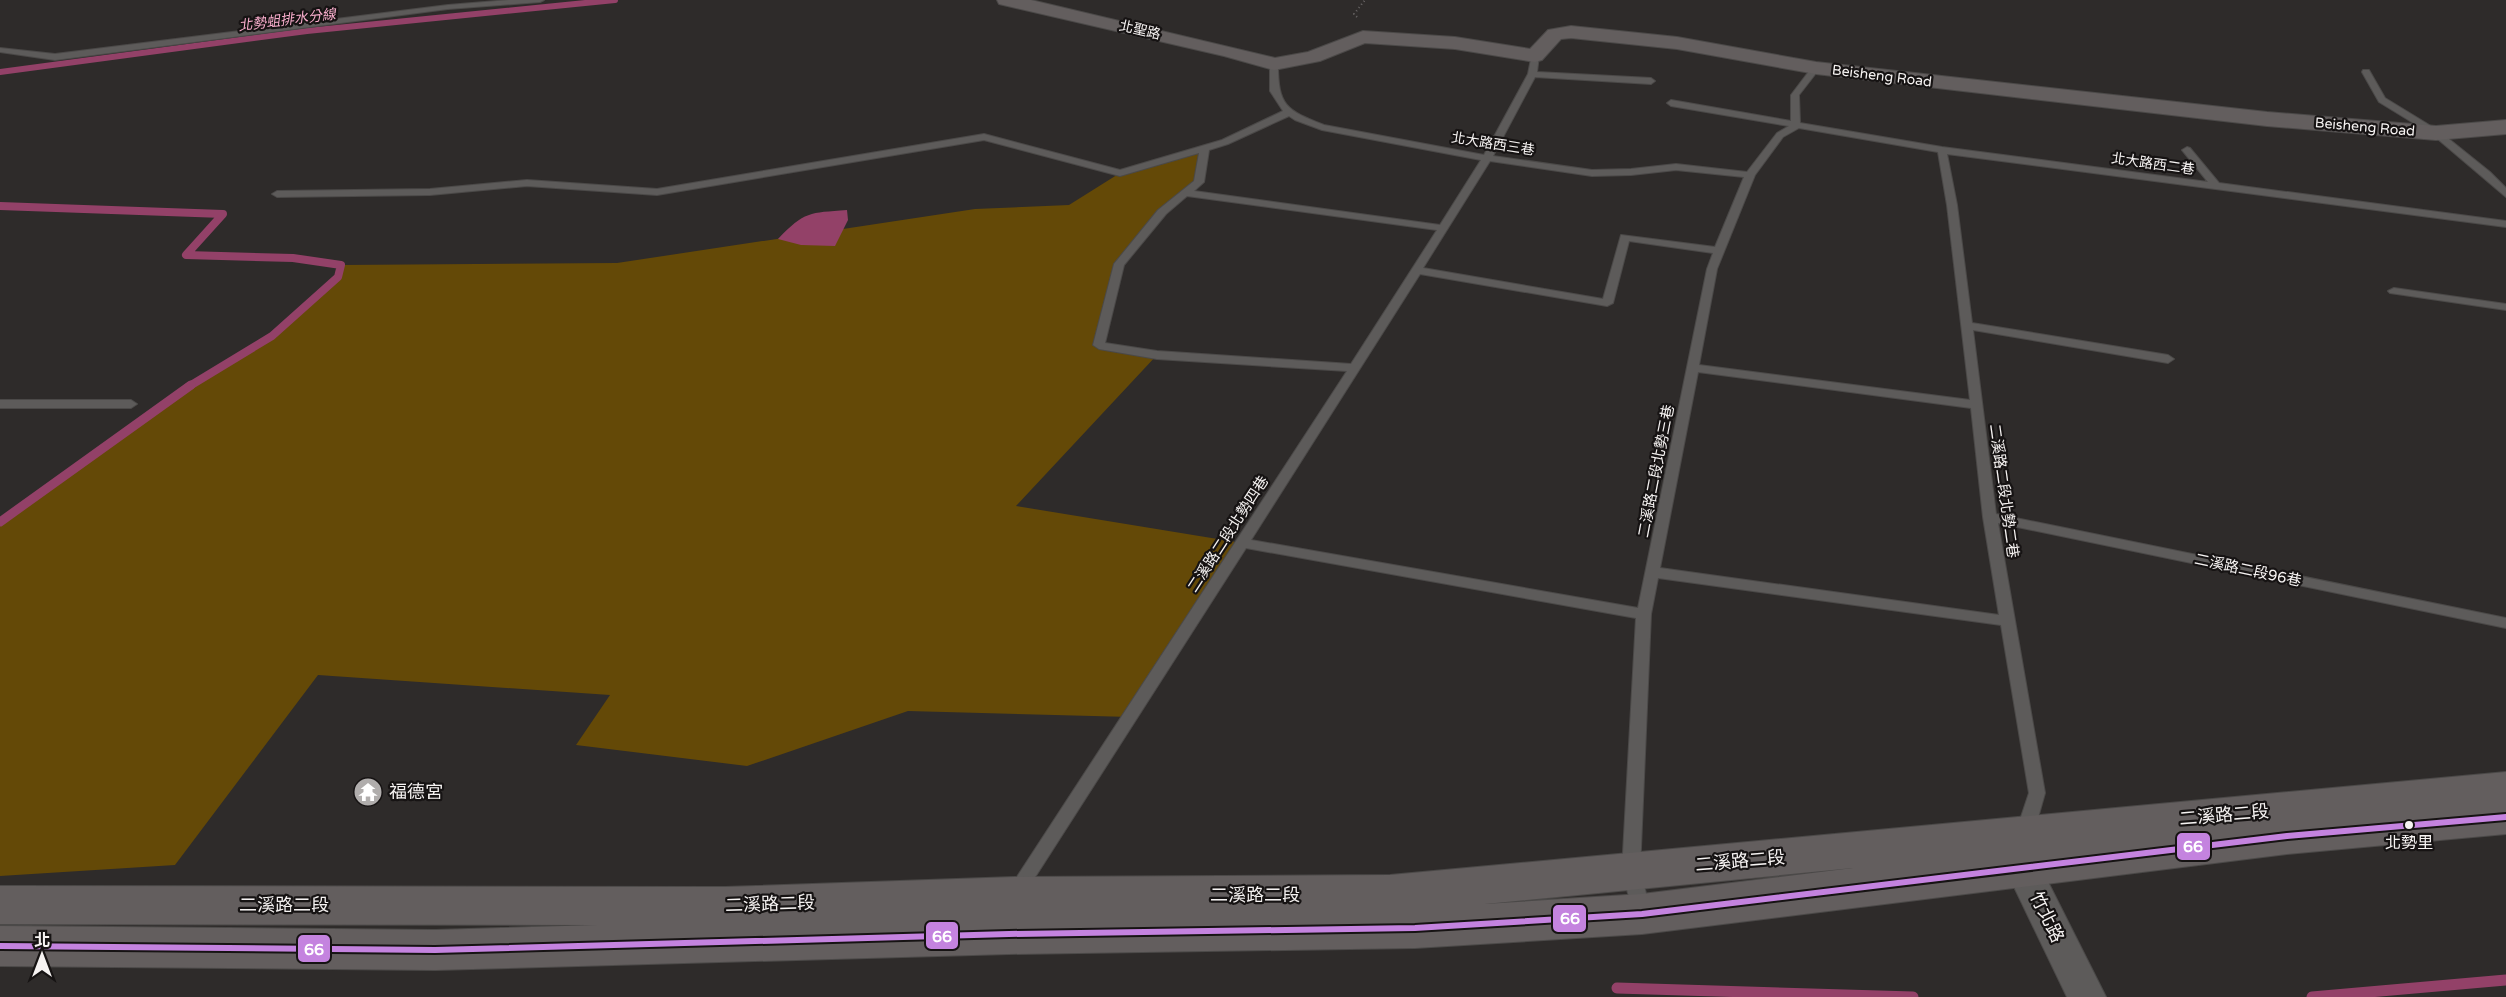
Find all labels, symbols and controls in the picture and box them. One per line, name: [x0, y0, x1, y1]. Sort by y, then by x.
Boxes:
water label: 北勢蛆排水分線: [237, 5, 339, 34]
street label: 北聖路: [1118, 17, 1162, 43]
street label: Beisheng Road: [1831, 61, 1933, 91]
street label: Beisheng Road: [2314, 114, 2416, 140]
street label: 北大路西三巷: [1450, 129, 1536, 159]
street label: 北大路西二巷: [2110, 150, 2196, 178]
street label: 二溪路二段北勢三巷: [1634, 403, 1678, 539]
street label: 二溪路二段北勢二巷: [1986, 423, 2022, 559]
street label: 二溪路二段北勢四巷: [1184, 472, 1272, 596]
street label: 二溪路二段96巷: [2193, 550, 2303, 590]
temple icon: 福德宮: [352, 776, 384, 808]
place label: 福德宮: [389, 781, 443, 803]
street label: 二溪路二段: [2178, 800, 2270, 830]
marker: 北勢里: [2403, 819, 2415, 831]
line badge: 66: [2176, 832, 2211, 861]
place label: 北勢里: [2385, 833, 2433, 853]
text: 66: [2183, 837, 2203, 857]
street label: 二溪路二段: [1694, 846, 1786, 876]
street label: 二溪路二段: [1210, 884, 1300, 906]
street label: 竹北路: [2025, 888, 2069, 946]
street label: 二溪路二段: [725, 891, 815, 917]
street label: 二溪路二段: [239, 894, 329, 916]
line badge: 66: [1552, 904, 1587, 933]
text: 66: [1560, 909, 1580, 929]
line badge: 66: [925, 921, 959, 950]
north arrow: [12, 925, 72, 985]
text: 66: [932, 927, 952, 947]
text: 北: [34, 931, 50, 951]
line badge: 66: [297, 934, 331, 963]
text: 66: [304, 940, 324, 960]

